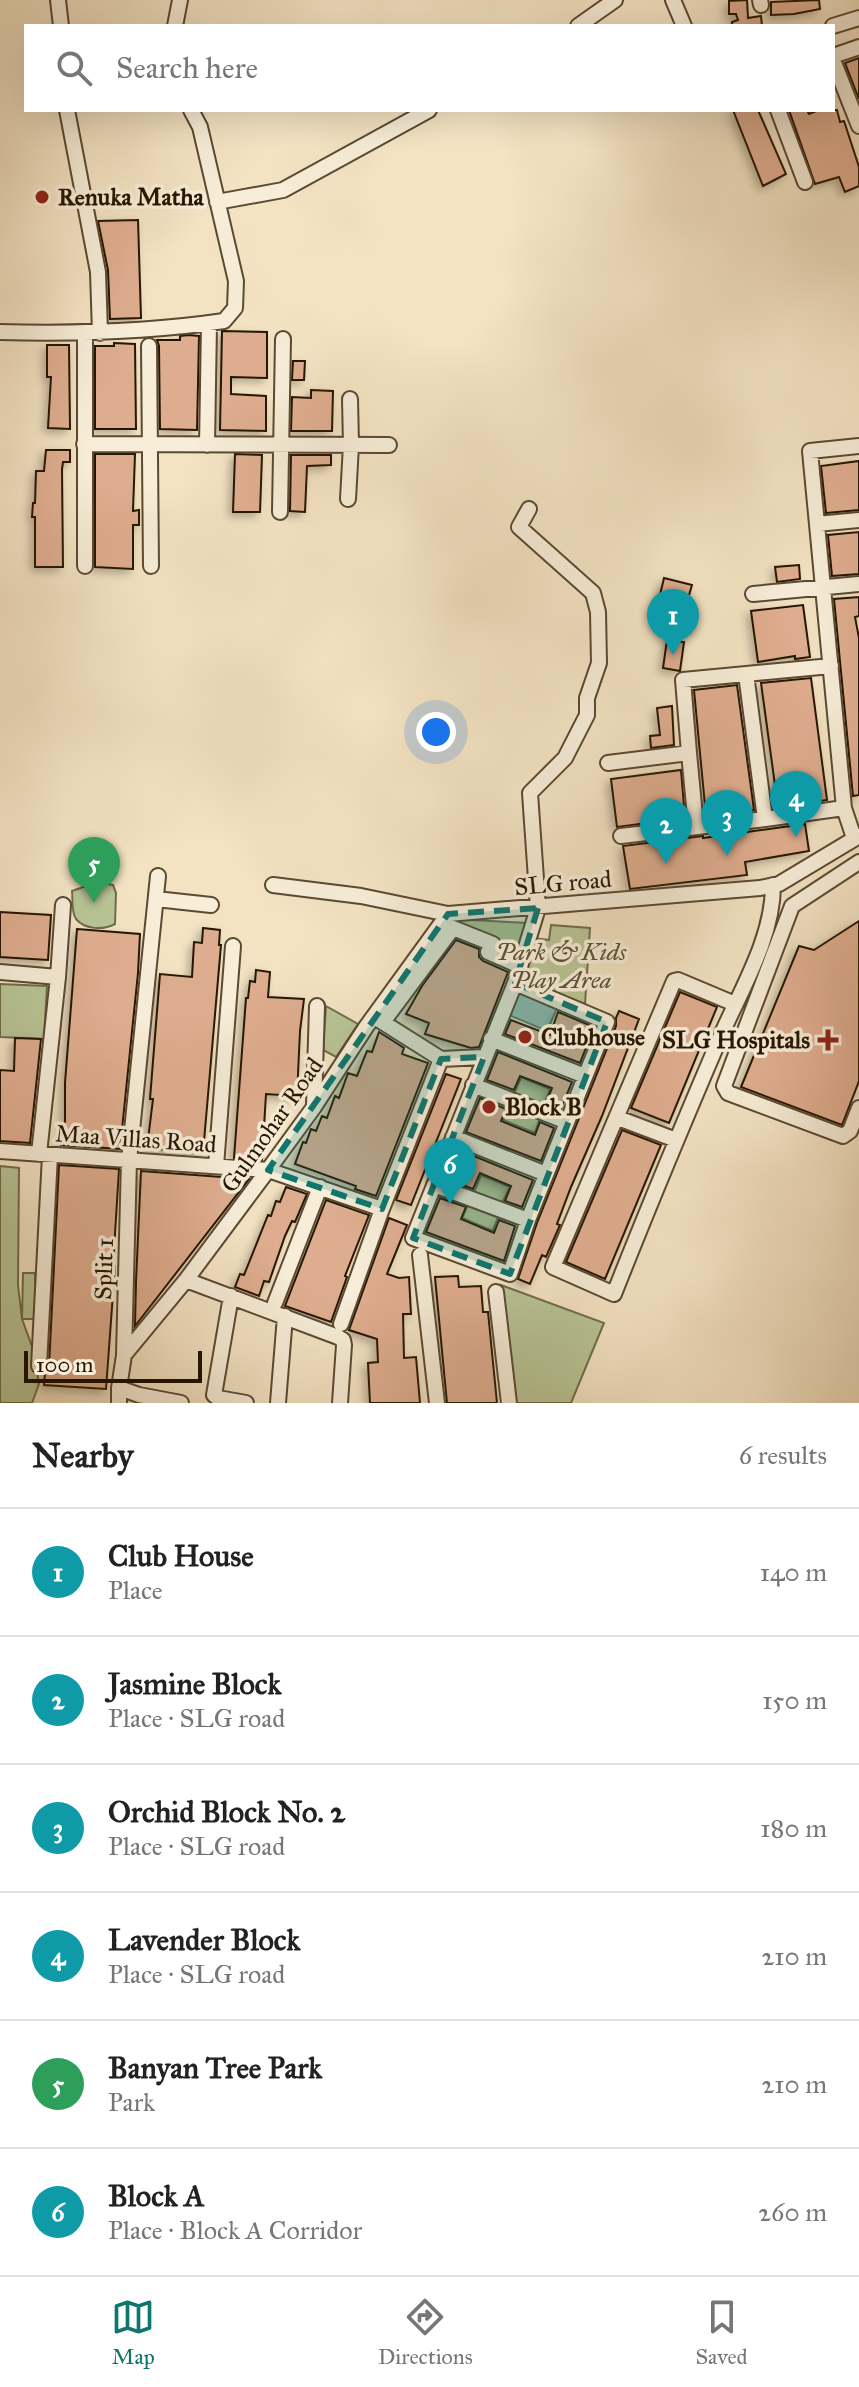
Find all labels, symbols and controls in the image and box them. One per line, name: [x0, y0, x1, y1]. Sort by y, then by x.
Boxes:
search box: [24, 24, 835, 112]
icon: search: [52, 46, 96, 90]
text: Search here: [116, 50, 258, 86]
place label: Renuka Matha: [58, 182, 205, 212]
marker: Renuka Matha: [33, 188, 51, 206]
pin: 1: [647, 589, 699, 655]
your location: [416, 712, 456, 752]
pin: 4: [770, 771, 822, 837]
pin: 3: [701, 790, 753, 856]
pin: 2: [640, 798, 692, 864]
pin: 5: [68, 837, 120, 903]
street label: SLG road: [513, 864, 613, 902]
park label: Park & Kids Play Area: [496, 937, 627, 995]
place label: Clubhouse: [541, 1022, 645, 1052]
place label: SLG Hospitals: [662, 1025, 810, 1055]
marker: Clubhouse: [516, 1028, 534, 1046]
marker: SLG Hospitals: [817, 1029, 839, 1051]
street label: Gulmohar Road: [214, 1052, 330, 1198]
place label: Block B: [505, 1092, 582, 1122]
marker: Block B: [480, 1098, 498, 1116]
street label: Maa Villas Road: [54, 1118, 218, 1160]
pin: 6: [424, 1138, 476, 1204]
street label: Split 1: [88, 1238, 120, 1300]
scale bar: [24, 1347, 202, 1383]
text: 100 m: [36, 1351, 93, 1378]
text: Nearby: [32, 1435, 134, 1476]
text: 6 results: [739, 1439, 827, 1471]
text: Club House: [108, 1538, 254, 1574]
text: 1: [53, 1556, 63, 1588]
text: 140 m: [760, 1556, 827, 1588]
text: Place: [108, 1574, 163, 1606]
text: Jasmine Block: [108, 1666, 281, 1702]
text: 2: [52, 1684, 64, 1716]
text: 150 m: [762, 1684, 827, 1716]
text: Place · SLG road: [108, 1702, 285, 1734]
text: Orchid Block No. 2: [108, 1794, 345, 1830]
text: 3: [53, 1812, 63, 1844]
text: 180 m: [760, 1812, 827, 1844]
text: Place · SLG road: [108, 1830, 285, 1862]
text: Lavender Block: [108, 1922, 300, 1958]
text: 4: [51, 1940, 65, 1972]
text: 210 m: [761, 1940, 827, 1972]
text: Place · SLG road: [108, 1958, 285, 1990]
text: Banyan Tree Park: [108, 2050, 322, 2086]
text: 5: [52, 2068, 64, 2100]
text: 210 m: [761, 2068, 827, 2100]
text: Park: [108, 2086, 155, 2118]
text: Block A: [108, 2178, 204, 2214]
text: 6: [51, 2196, 65, 2228]
text: 260 m: [758, 2196, 827, 2228]
text: Place · Block A Corridor: [108, 2214, 362, 2246]
tab: Map: [111, 2295, 155, 2370]
tab: Directions: [378, 2295, 473, 2370]
tab: Saved: [695, 2295, 748, 2370]

